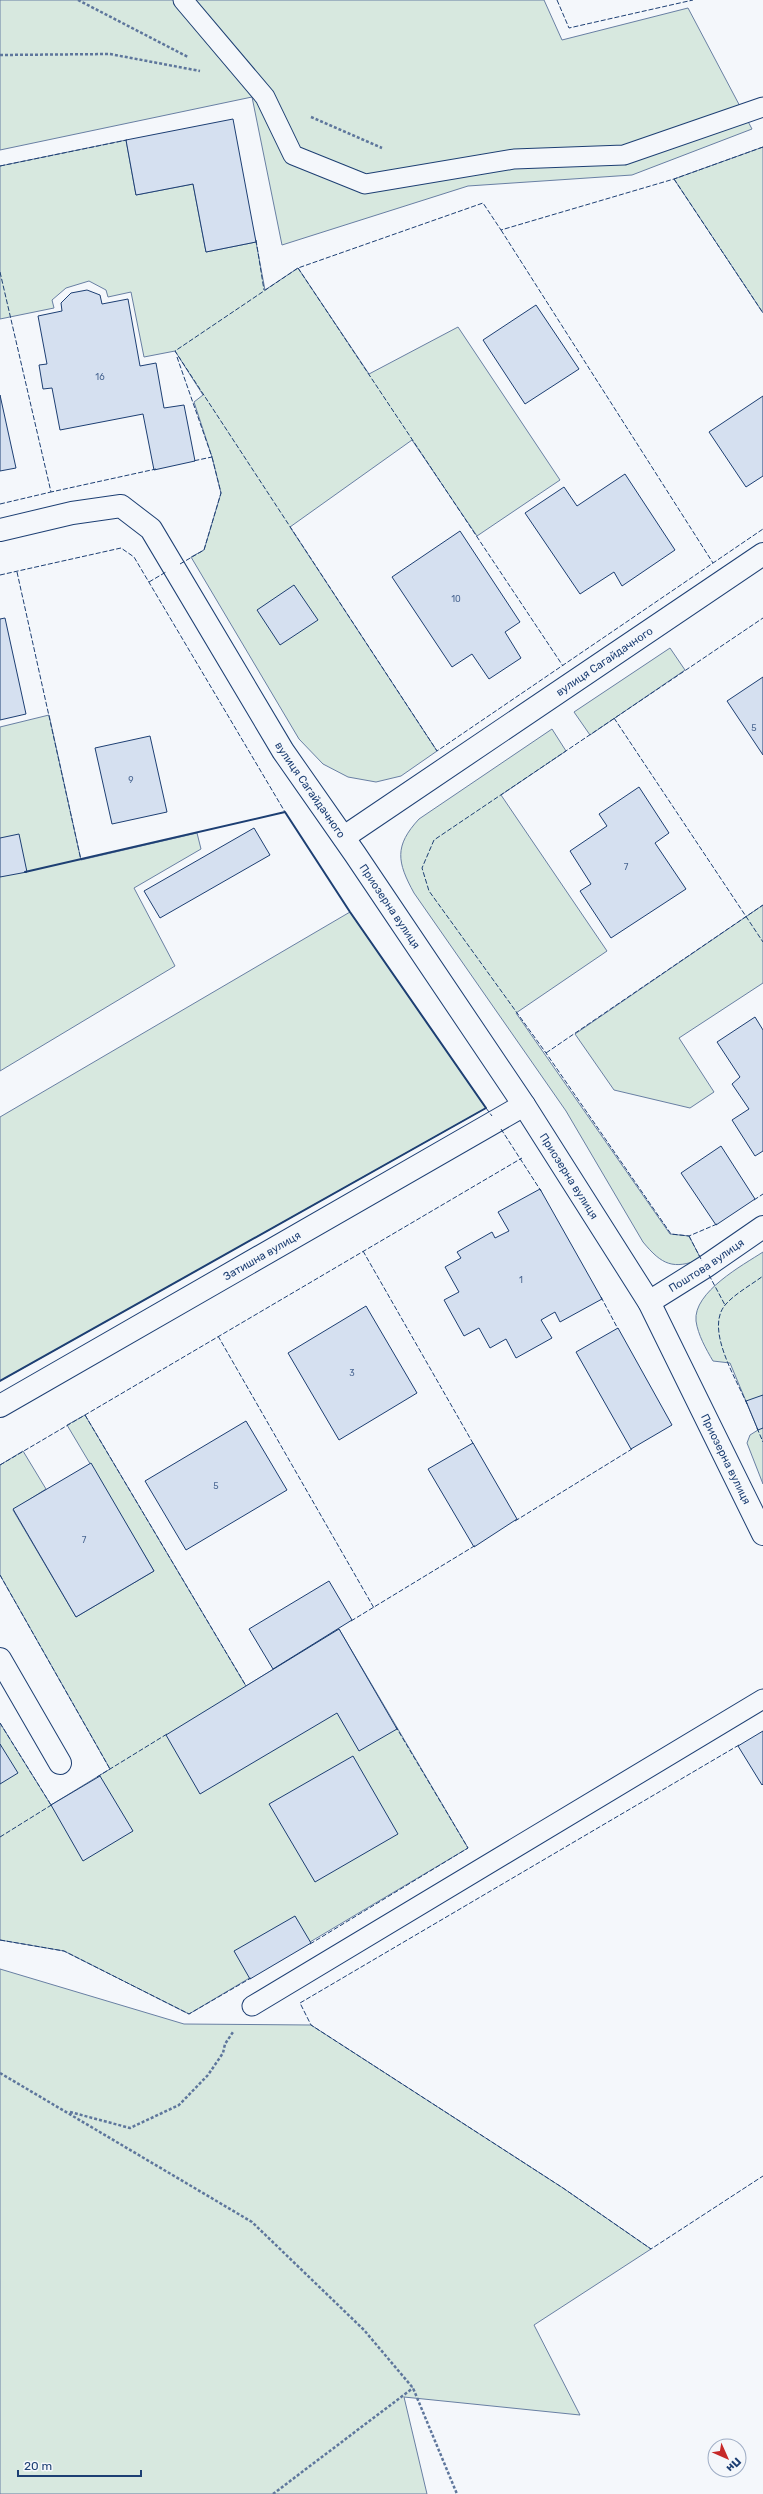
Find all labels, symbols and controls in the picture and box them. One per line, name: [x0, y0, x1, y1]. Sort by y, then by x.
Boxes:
house number: 16: [95, 372, 105, 382]
house number: 10: [451, 594, 461, 604]
street label: вулиця Сагайдачного: [554, 624, 655, 699]
house number: 5: [751, 723, 757, 733]
street label: вулиця Сагайдачного: [272, 740, 348, 841]
house number: 9: [128, 775, 134, 785]
street label: Приозерна вулиця: [357, 862, 423, 951]
house number: 7: [624, 862, 629, 872]
street label: Приозерна вулиця: [537, 1131, 601, 1222]
street label: Затишна вулиця: [221, 1229, 303, 1283]
street label: Поштова вулиця: [666, 1236, 747, 1295]
house number: 1: [519, 1275, 523, 1285]
house number: 3: [349, 1368, 355, 1378]
street label: Приозерна вулиця: [698, 1412, 753, 1507]
house number: 5: [213, 1481, 219, 1491]
house number: 7: [82, 1535, 87, 1545]
north arrow: [707, 2438, 747, 2478]
scale bar: [18, 2452, 141, 2478]
text: Пн: [724, 2455, 744, 2475]
text: 20 m: [24, 2459, 52, 2473]

